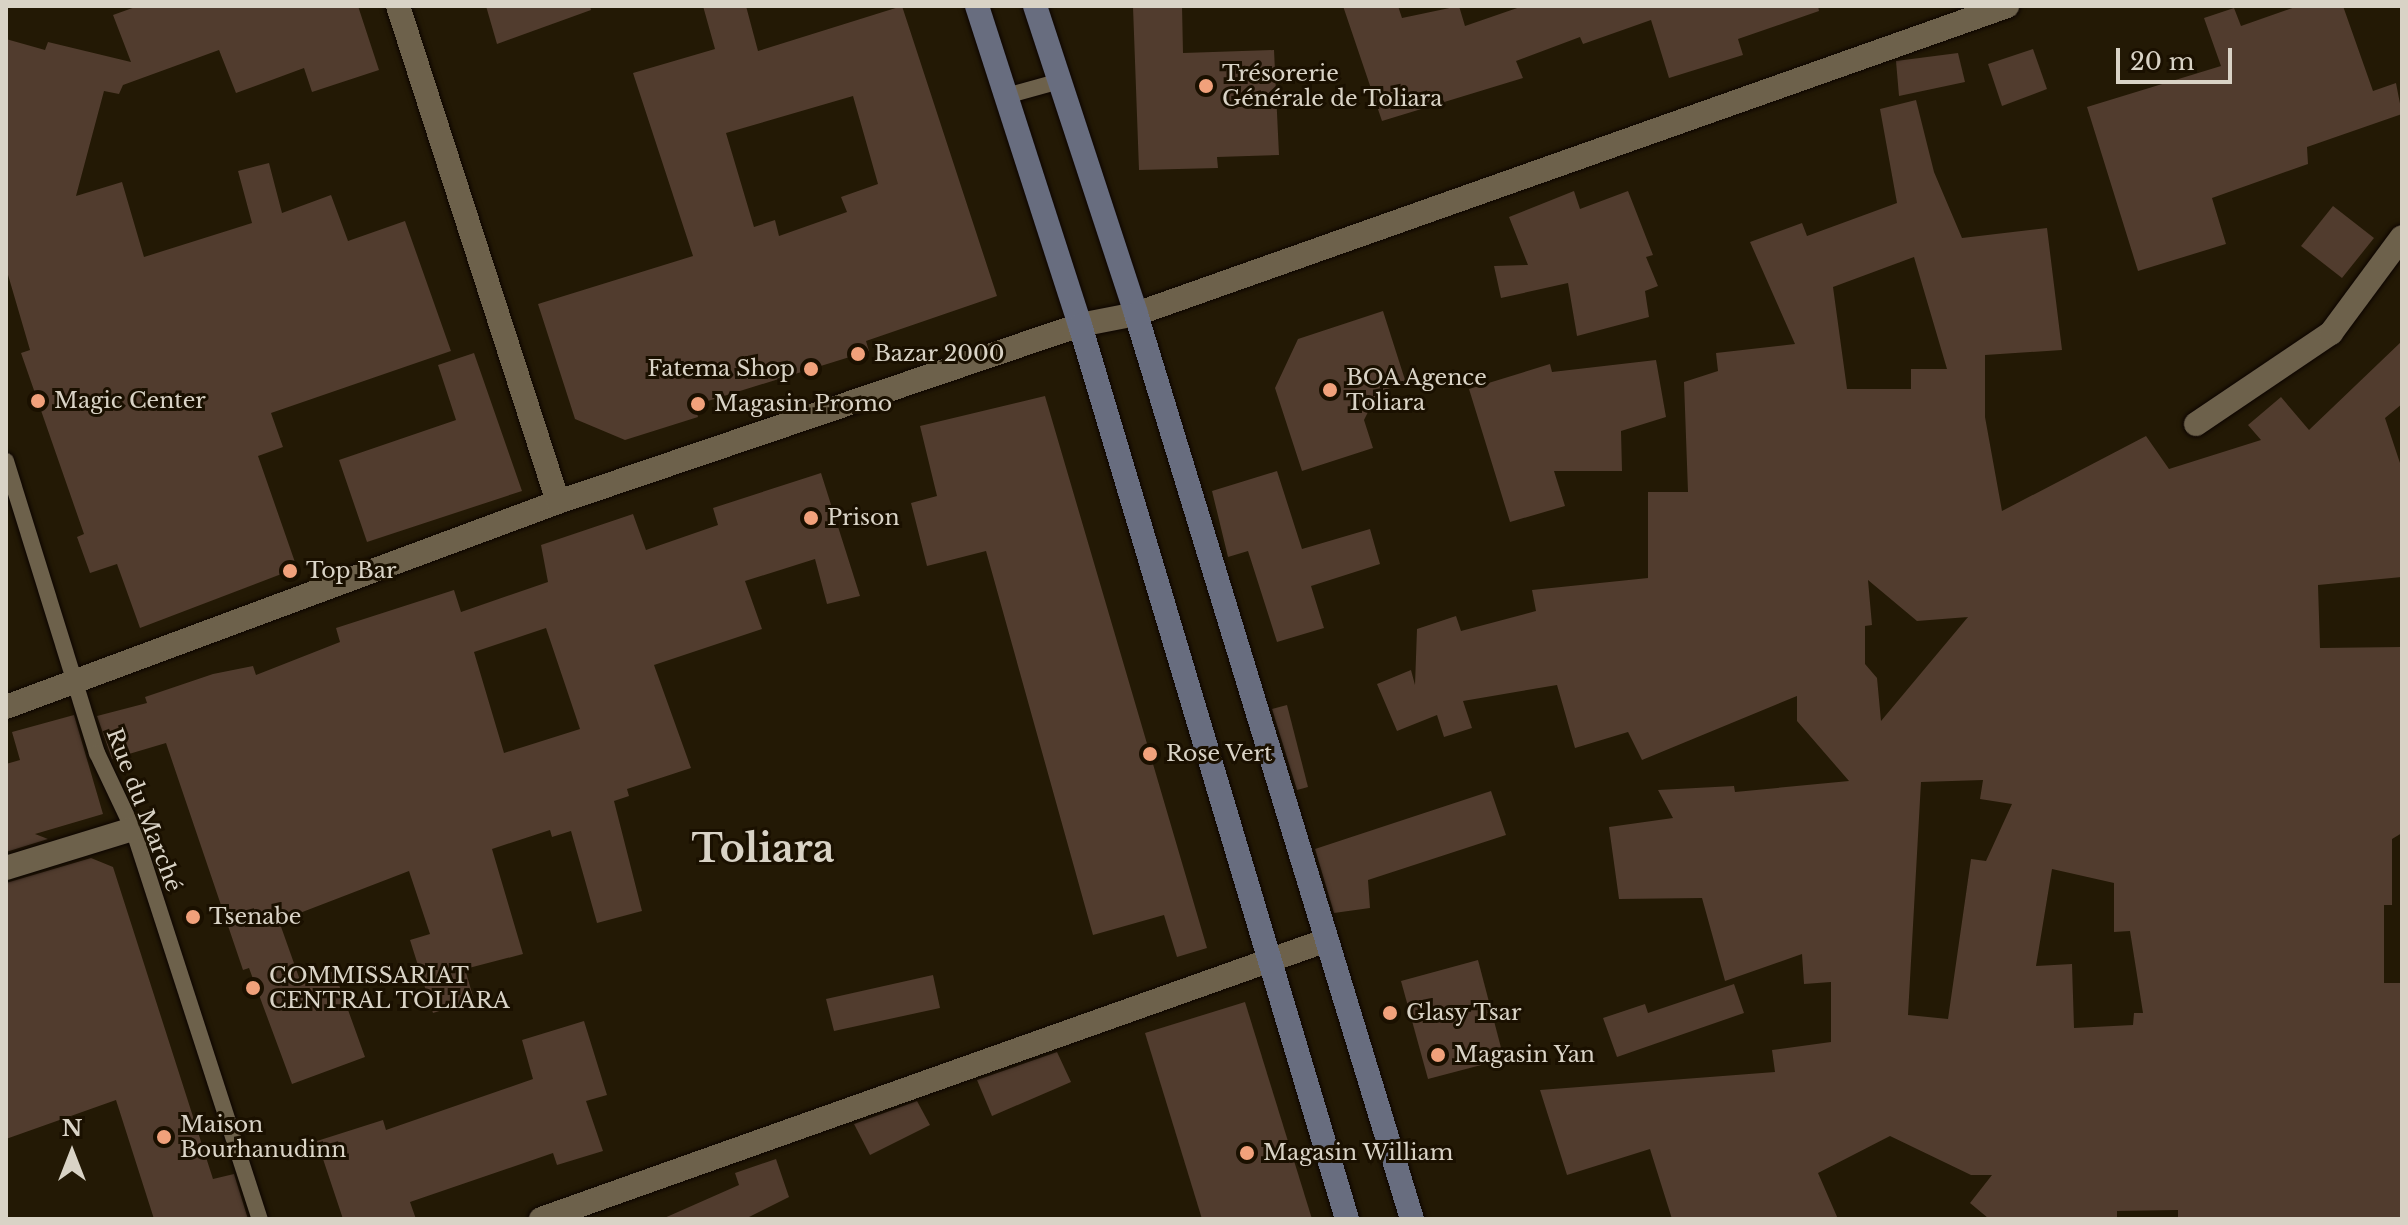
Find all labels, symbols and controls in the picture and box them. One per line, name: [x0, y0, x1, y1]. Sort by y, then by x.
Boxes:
scale bar: [2120, 32, 2236, 82]
text: 20 m: [2130, 47, 2195, 76]
place label: Trésorerie Générale de Toliara: [1222, 60, 1443, 112]
marker: Trésorerie Générale de Toliara: [1197, 77, 1215, 95]
place label: Bazar 2000: [874, 341, 1005, 367]
marker: Bazar 2000: [849, 345, 867, 363]
place label: Fatema Shop: [647, 356, 795, 382]
marker: Fatema Shop: [802, 360, 820, 378]
place label: BOA Agence Toliara: [1346, 364, 1489, 416]
marker: BOA Agence Toliara: [1321, 381, 1339, 399]
place label: Magic Center: [54, 388, 206, 414]
place label: Magasin Promo: [714, 391, 892, 417]
marker: Magic Center: [29, 392, 47, 410]
marker: Magasin Promo: [689, 395, 707, 413]
place label: Prison: [827, 505, 900, 531]
marker: Prison: [802, 509, 820, 527]
place label: Top Bar: [306, 558, 396, 584]
marker: Top Bar: [281, 562, 299, 580]
street label: Rue du Marché: [101, 725, 187, 895]
place label: Rose Vert: [1166, 741, 1273, 767]
marker: Rose Vert: [1141, 745, 1159, 763]
district label: Toliara: [691, 826, 835, 872]
place label: Tsenabe: [209, 904, 301, 930]
marker: Tsenabe: [184, 908, 202, 926]
place label: COMMISSARIAT CENTRAL TOLIARA: [269, 962, 511, 1014]
marker: COMMISSARIAT CENTRAL TOLIARA: [244, 979, 262, 997]
place label: Glasy Tsar: [1406, 1000, 1523, 1026]
marker: Glasy Tsar: [1381, 1004, 1399, 1022]
place label: Magasin Yan: [1454, 1042, 1596, 1068]
marker: Magasin Yan: [1429, 1046, 1447, 1064]
place label: Maison Bourhanudinn: [180, 1111, 346, 1162]
north arrow: [32, 1113, 112, 1193]
text: N: [62, 1115, 82, 1142]
marker: Maison Bourhanudinn: [155, 1128, 173, 1146]
place label: Magasin William: [1263, 1140, 1454, 1166]
marker: Magasin William: [1238, 1144, 1256, 1162]

